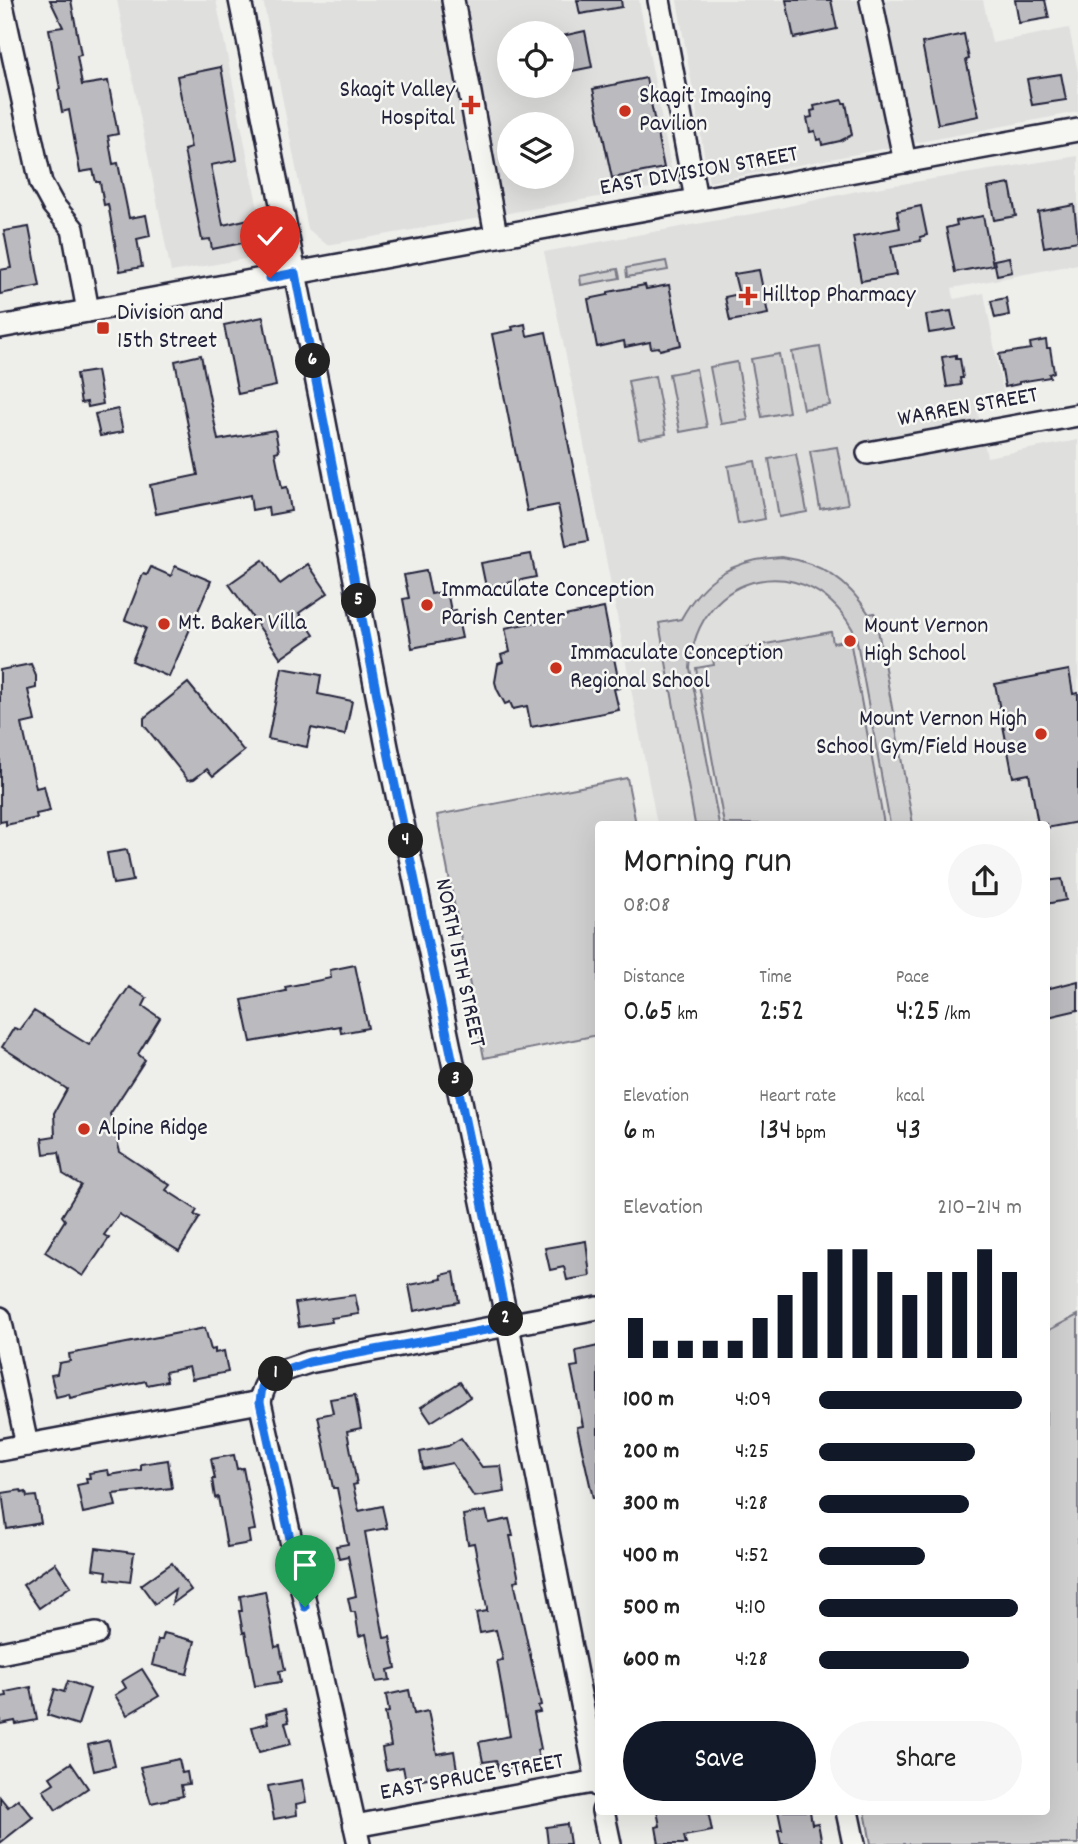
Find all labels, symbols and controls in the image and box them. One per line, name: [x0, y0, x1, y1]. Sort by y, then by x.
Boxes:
map controls: [497, 21, 574, 189]
button: locate: [497, 21, 574, 98]
place label: Skagit Valley Hospital: [340, 74, 456, 136]
place label: Skagit Imaging Pavilion: [639, 80, 772, 142]
marker: Skagit Valley Hospital: [461, 95, 481, 115]
marker: Skagit Imaging Pavilion: [617, 103, 633, 119]
button: layers: [497, 112, 574, 189]
street label: EAST DIVISION STREET: [597, 138, 801, 206]
pin: [240, 206, 300, 278]
icon: check: [251, 217, 289, 255]
place label: Hilltop Pharmacy: [762, 279, 917, 313]
marker: Hilltop Pharmacy: [740, 288, 756, 304]
place label: Division and 15th Street: [117, 297, 224, 359]
marker: Division and 15th Street: [95, 320, 111, 336]
pin: 6: [296, 344, 330, 378]
text: 6: [308, 347, 317, 374]
street label: WARREN STREET: [895, 379, 1041, 437]
place label: Immaculate Conception Parish Center: [441, 574, 654, 636]
pin: 5: [342, 584, 376, 618]
text: 5: [354, 587, 363, 614]
marker: Immaculate Conception Parish Center: [419, 597, 435, 613]
place label: Mt. Baker Villa: [178, 607, 307, 641]
place label: Mount Vernon High School: [864, 610, 988, 672]
marker: Mt. Baker Villa: [156, 616, 172, 632]
marker: Mount Vernon High School: [842, 633, 858, 649]
place label: Immaculate Conception Regional School: [570, 637, 783, 699]
marker: Immaculate Conception Regional School: [548, 660, 564, 676]
place label: Mount Vernon High School Gym/Field House: [816, 703, 1027, 765]
marker: Mount Vernon High School Gym/Field House: [1033, 726, 1049, 742]
pin: 4: [388, 824, 424, 858]
text: 4: [402, 827, 409, 854]
text: Morning run: [623, 836, 792, 891]
button: share: [948, 844, 1022, 918]
street label: NORTH 15TH STREET: [425, 875, 494, 1051]
text: 08:08: [623, 890, 670, 923]
text: Distance: [623, 965, 685, 992]
text: Time: [759, 965, 792, 992]
text: Pace: [896, 965, 929, 992]
text: 0.65: [623, 992, 673, 1035]
text: 2:52: [759, 992, 804, 1035]
text: 4:25: [896, 992, 940, 1035]
text: km: [673, 1002, 698, 1029]
text: /km: [940, 1002, 971, 1029]
pin: 3: [438, 1062, 474, 1098]
text: 3: [451, 1066, 460, 1093]
text: Elevation: [623, 1084, 689, 1111]
text: Heart rate: [759, 1084, 836, 1111]
text: kcal: [896, 1084, 925, 1111]
text: 6: [623, 1111, 638, 1154]
text: 134: [759, 1111, 792, 1154]
text: 43: [896, 1111, 921, 1154]
place label: Alpine Ridge: [98, 1112, 208, 1146]
marker: Alpine Ridge: [76, 1121, 92, 1137]
text: m: [638, 1121, 655, 1148]
text: bpm: [792, 1121, 826, 1148]
text: Elevation: [623, 1192, 703, 1225]
text: 210–214 m: [937, 1192, 1022, 1225]
pin: 2: [489, 1302, 524, 1336]
text: 2: [501, 1305, 510, 1332]
pin: 1: [258, 1356, 294, 1392]
text: 1: [273, 1360, 278, 1387]
text: 100 m: [623, 1384, 674, 1417]
text: 4:09: [735, 1384, 771, 1417]
text: 200 m: [623, 1436, 679, 1469]
text: 4:25: [735, 1436, 769, 1469]
text: 300 m: [623, 1488, 679, 1521]
text: 4:28: [735, 1488, 768, 1521]
pin: [275, 1535, 335, 1607]
text: 400 m: [623, 1540, 679, 1573]
text: 4:52: [735, 1540, 769, 1573]
icon: arrive: [286, 1546, 324, 1584]
text: 500 m: [623, 1592, 680, 1625]
text: 4:10: [735, 1592, 766, 1625]
text: 600 m: [623, 1644, 680, 1677]
text: 4:28: [735, 1644, 768, 1677]
button: Save: [623, 1721, 816, 1801]
button: Share: [830, 1721, 1022, 1801]
street label: EAST SPRUCE STREET: [377, 1745, 567, 1811]

